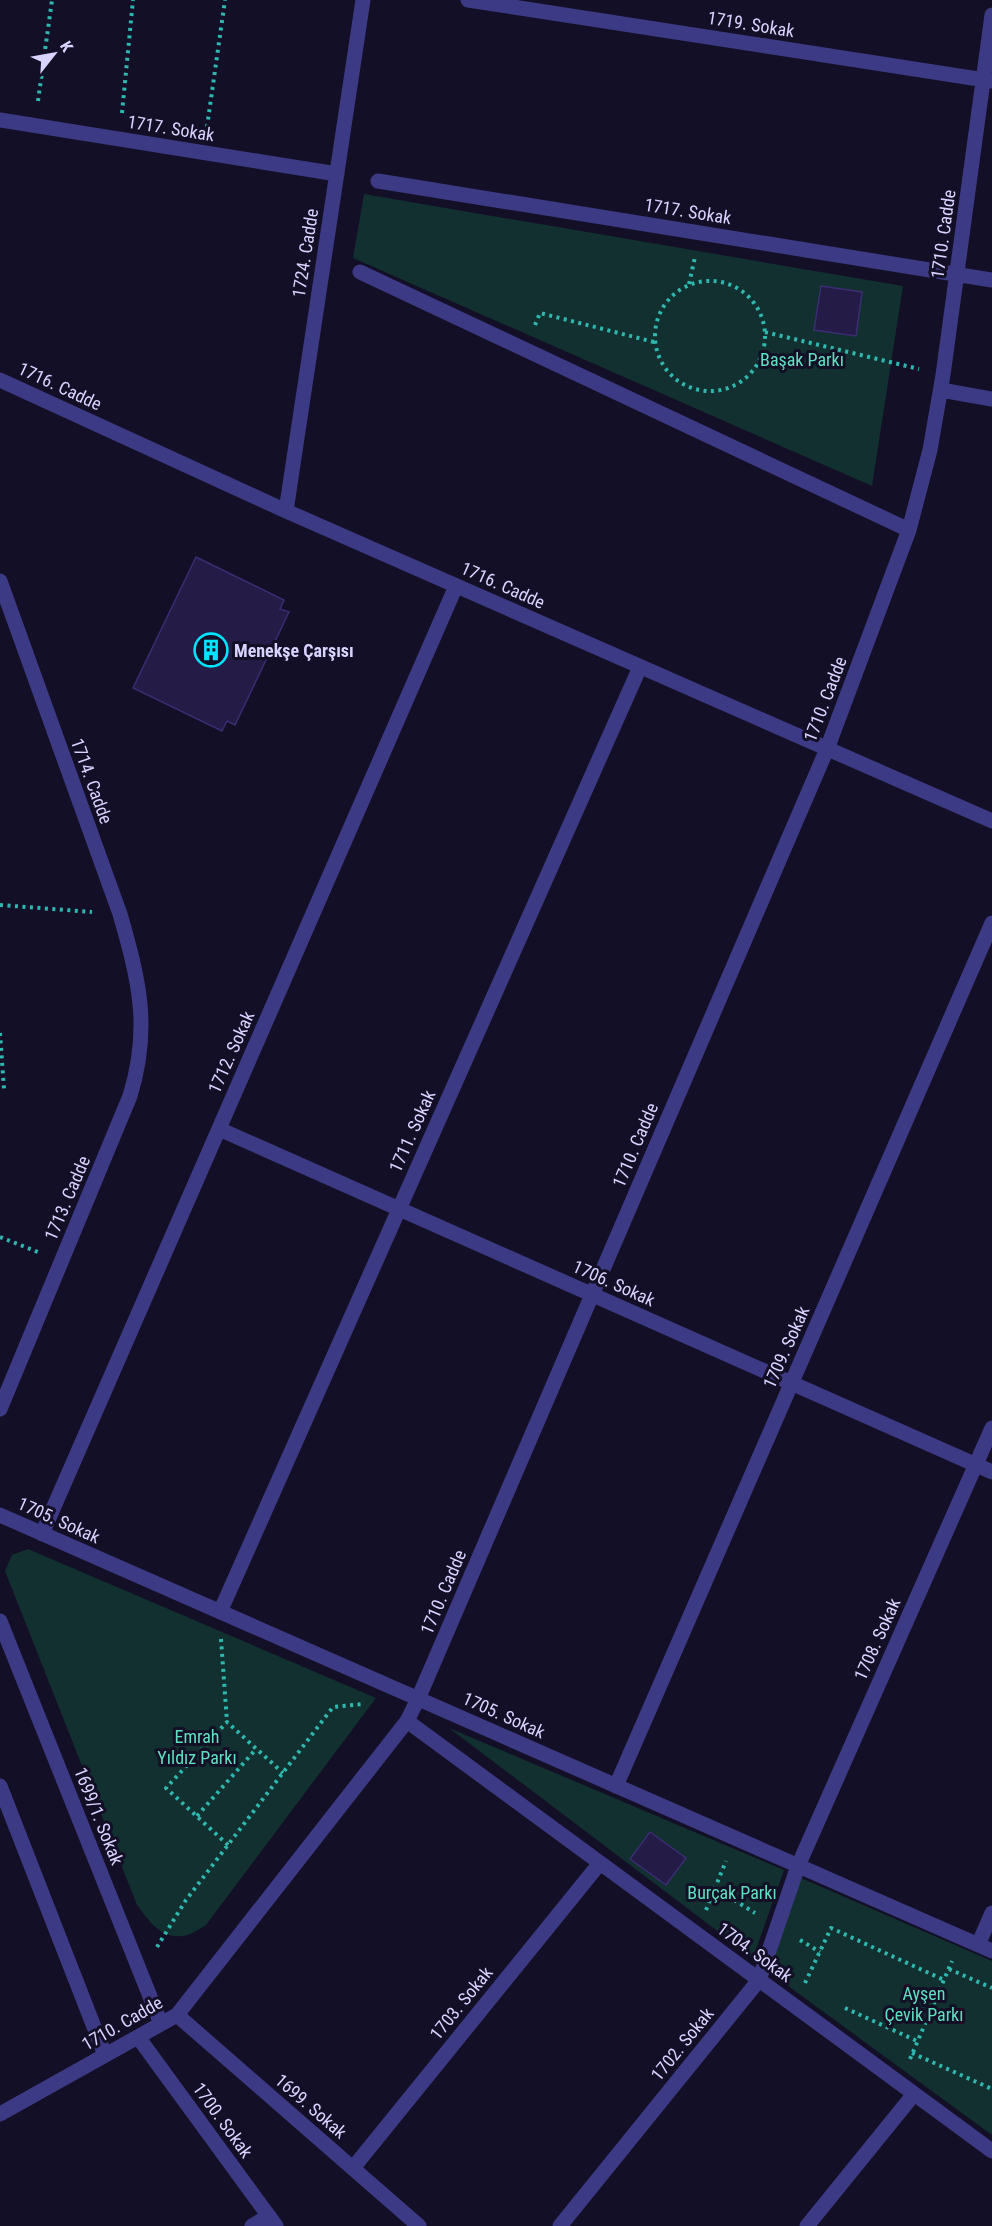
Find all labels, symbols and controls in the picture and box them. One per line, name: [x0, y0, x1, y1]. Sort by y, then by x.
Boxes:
street label: 1719. Sokak: [706, 7, 796, 41]
north arrow: [24, 24, 84, 84]
text: K: [56, 38, 77, 55]
street label: 1717. Sokak: [126, 111, 216, 145]
street label: 1710. Cadde: [926, 188, 960, 280]
street label: 1717. Sokak: [643, 194, 733, 228]
street label: 1724. Cadde: [288, 207, 322, 299]
park label: Başak Parkı: [760, 349, 844, 370]
street label: 1716. Cadde: [15, 358, 105, 414]
street label: 1716. Cadde: [458, 557, 548, 613]
building icon: Menekşe Çarşısı: [193, 632, 229, 668]
place label: Menekşe Çarşısı: [234, 640, 354, 661]
street label: 1710. Cadde: [799, 653, 851, 745]
street label: 1714. Cadde: [67, 735, 117, 827]
street label: 1712. Sokak: [204, 1008, 258, 1096]
street label: 1711. Sokak: [385, 1087, 439, 1175]
street label: 1710. Cadde: [608, 1100, 662, 1190]
street label: 1713. Cadde: [40, 1153, 94, 1243]
street label: 1706. Sokak: [570, 1256, 658, 1310]
street label: 1709. Sokak: [759, 1303, 813, 1391]
street label: 1705. Sokak: [15, 1493, 103, 1547]
street label: 1710. Cadde: [416, 1547, 470, 1637]
street label: 1708. Sokak: [850, 1595, 904, 1683]
street label: 1705. Sokak: [460, 1688, 548, 1742]
park label: Emrah Yıldız Parkı: [157, 1726, 237, 1768]
street label: 1699/1. Sokak: [70, 1764, 128, 1868]
park label: Burçak Parkı: [687, 1882, 777, 1903]
street label: 1704. Sokak: [713, 1918, 797, 1986]
street label: 1703. Sokak: [425, 1962, 497, 2044]
park label: Ayşen Çevik Parkı: [885, 1983, 963, 2025]
street label: 1710. Cadde: [78, 1992, 166, 2054]
street label: 1702. Sokak: [646, 2003, 718, 2085]
street label: 1699. Sokak: [271, 2069, 351, 2143]
street label: 1700. Sokak: [189, 2078, 257, 2162]

